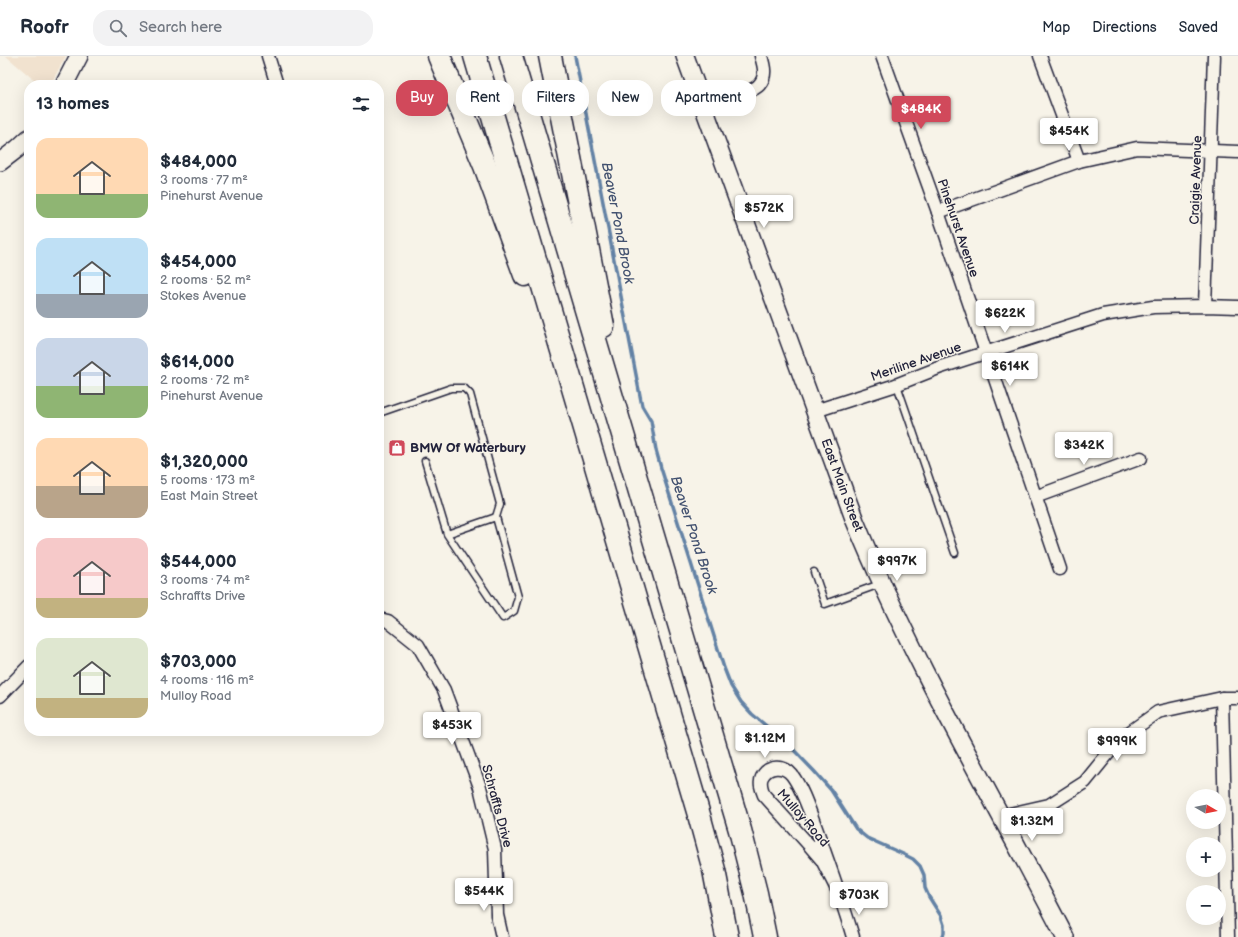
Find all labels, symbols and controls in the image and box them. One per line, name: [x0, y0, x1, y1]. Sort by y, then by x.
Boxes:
search box: [93, 10, 373, 46]
text: Roofr: [20, 16, 69, 39]
icon: search: [107, 17, 129, 39]
text: Search here: [139, 18, 222, 37]
text: Map: [1042, 19, 1070, 36]
text: Directions: [1092, 19, 1157, 36]
text: Saved: [1179, 19, 1218, 36]
chip: Buy: [396, 80, 448, 116]
chip: Rent: [456, 80, 514, 116]
chip: Filters: [522, 80, 589, 116]
chip: New: [597, 80, 653, 116]
chip: Apartment: [661, 80, 756, 116]
icon: filters: [350, 93, 372, 115]
text: 13 homes: [36, 94, 109, 114]
pin: $484K: [893, 96, 949, 130]
text: $484K: [901, 101, 941, 117]
pin: $454K: [1041, 118, 1097, 152]
text: $454K: [1049, 123, 1089, 139]
street label: Craigie Avenue: [1186, 135, 1206, 225]
text: $484,000: [160, 152, 237, 172]
icon: home: [68, 154, 116, 202]
water label: Beaver Pond Brook: [598, 161, 638, 286]
text: 3 rooms · 77 m²: [160, 172, 248, 188]
street label: Pinehurst Avenue: [934, 177, 982, 280]
text: Pinehurst Avenue: [160, 188, 263, 204]
pin: $572K: [736, 195, 792, 229]
text: $572K: [744, 200, 784, 216]
text: $454,000: [160, 252, 237, 272]
icon: home: [68, 254, 116, 302]
text: 2 rooms · 52 m²: [160, 272, 251, 288]
text: Stokes Avenue: [160, 288, 246, 304]
pin: $622K: [977, 300, 1033, 334]
text: $622K: [985, 305, 1025, 321]
street label: Meriline Avenue: [869, 339, 964, 385]
text: $614,000: [160, 352, 234, 372]
pin: $614K: [982, 353, 1038, 387]
icon: home: [68, 354, 116, 402]
text: $614K: [991, 358, 1029, 374]
text: 2 rooms · 72 m²: [160, 372, 250, 388]
text: Pinehurst Avenue: [160, 388, 263, 404]
pin: $342K: [1056, 432, 1112, 466]
street label: East Main Street: [818, 436, 867, 534]
text: $342K: [1064, 437, 1104, 453]
shop icon: BMW Of Waterbury: [387, 438, 407, 458]
place label: BMW Of Waterbury: [410, 440, 526, 456]
text: $1,320,000: [160, 452, 248, 472]
icon: home: [68, 454, 116, 502]
text: 5 rooms · 173 m²: [160, 472, 255, 488]
water label: Beaver Pond Brook: [667, 474, 722, 597]
text: East Main Street: [160, 488, 258, 504]
pin: $997K: [869, 548, 925, 582]
text: $544,000: [160, 552, 237, 572]
text: $997K: [877, 553, 917, 569]
icon: home: [68, 554, 116, 602]
text: 3 rooms · 74 m²: [160, 572, 250, 588]
text: Schraffts Drive: [160, 588, 245, 604]
text: $703,000: [160, 652, 237, 672]
icon: home: [68, 654, 116, 702]
text: 4 rooms · 116 m²: [160, 672, 254, 688]
text: Mulloy Road: [160, 688, 231, 704]
pin: $453K: [424, 712, 480, 746]
text: $453K: [432, 717, 472, 733]
pin: $1.12M: [732, 725, 798, 759]
pin: $999K: [1089, 728, 1145, 762]
text: $1.12M: [744, 730, 786, 746]
text: $999K: [1097, 733, 1137, 749]
street label: Schraffts Drive: [478, 763, 516, 849]
street label: Mulloy Road: [774, 786, 832, 850]
north arrow: [1186, 789, 1226, 829]
map controls: [1186, 789, 1226, 925]
pin: $1.32M: [999, 808, 1065, 842]
text: $1.32M: [1010, 813, 1054, 829]
button: +: [1186, 837, 1226, 877]
pin: $544K: [456, 878, 512, 912]
pin: $703K: [831, 882, 887, 916]
text: $544K: [464, 883, 504, 899]
button: −: [1186, 885, 1226, 925]
text: $703K: [839, 887, 879, 903]

